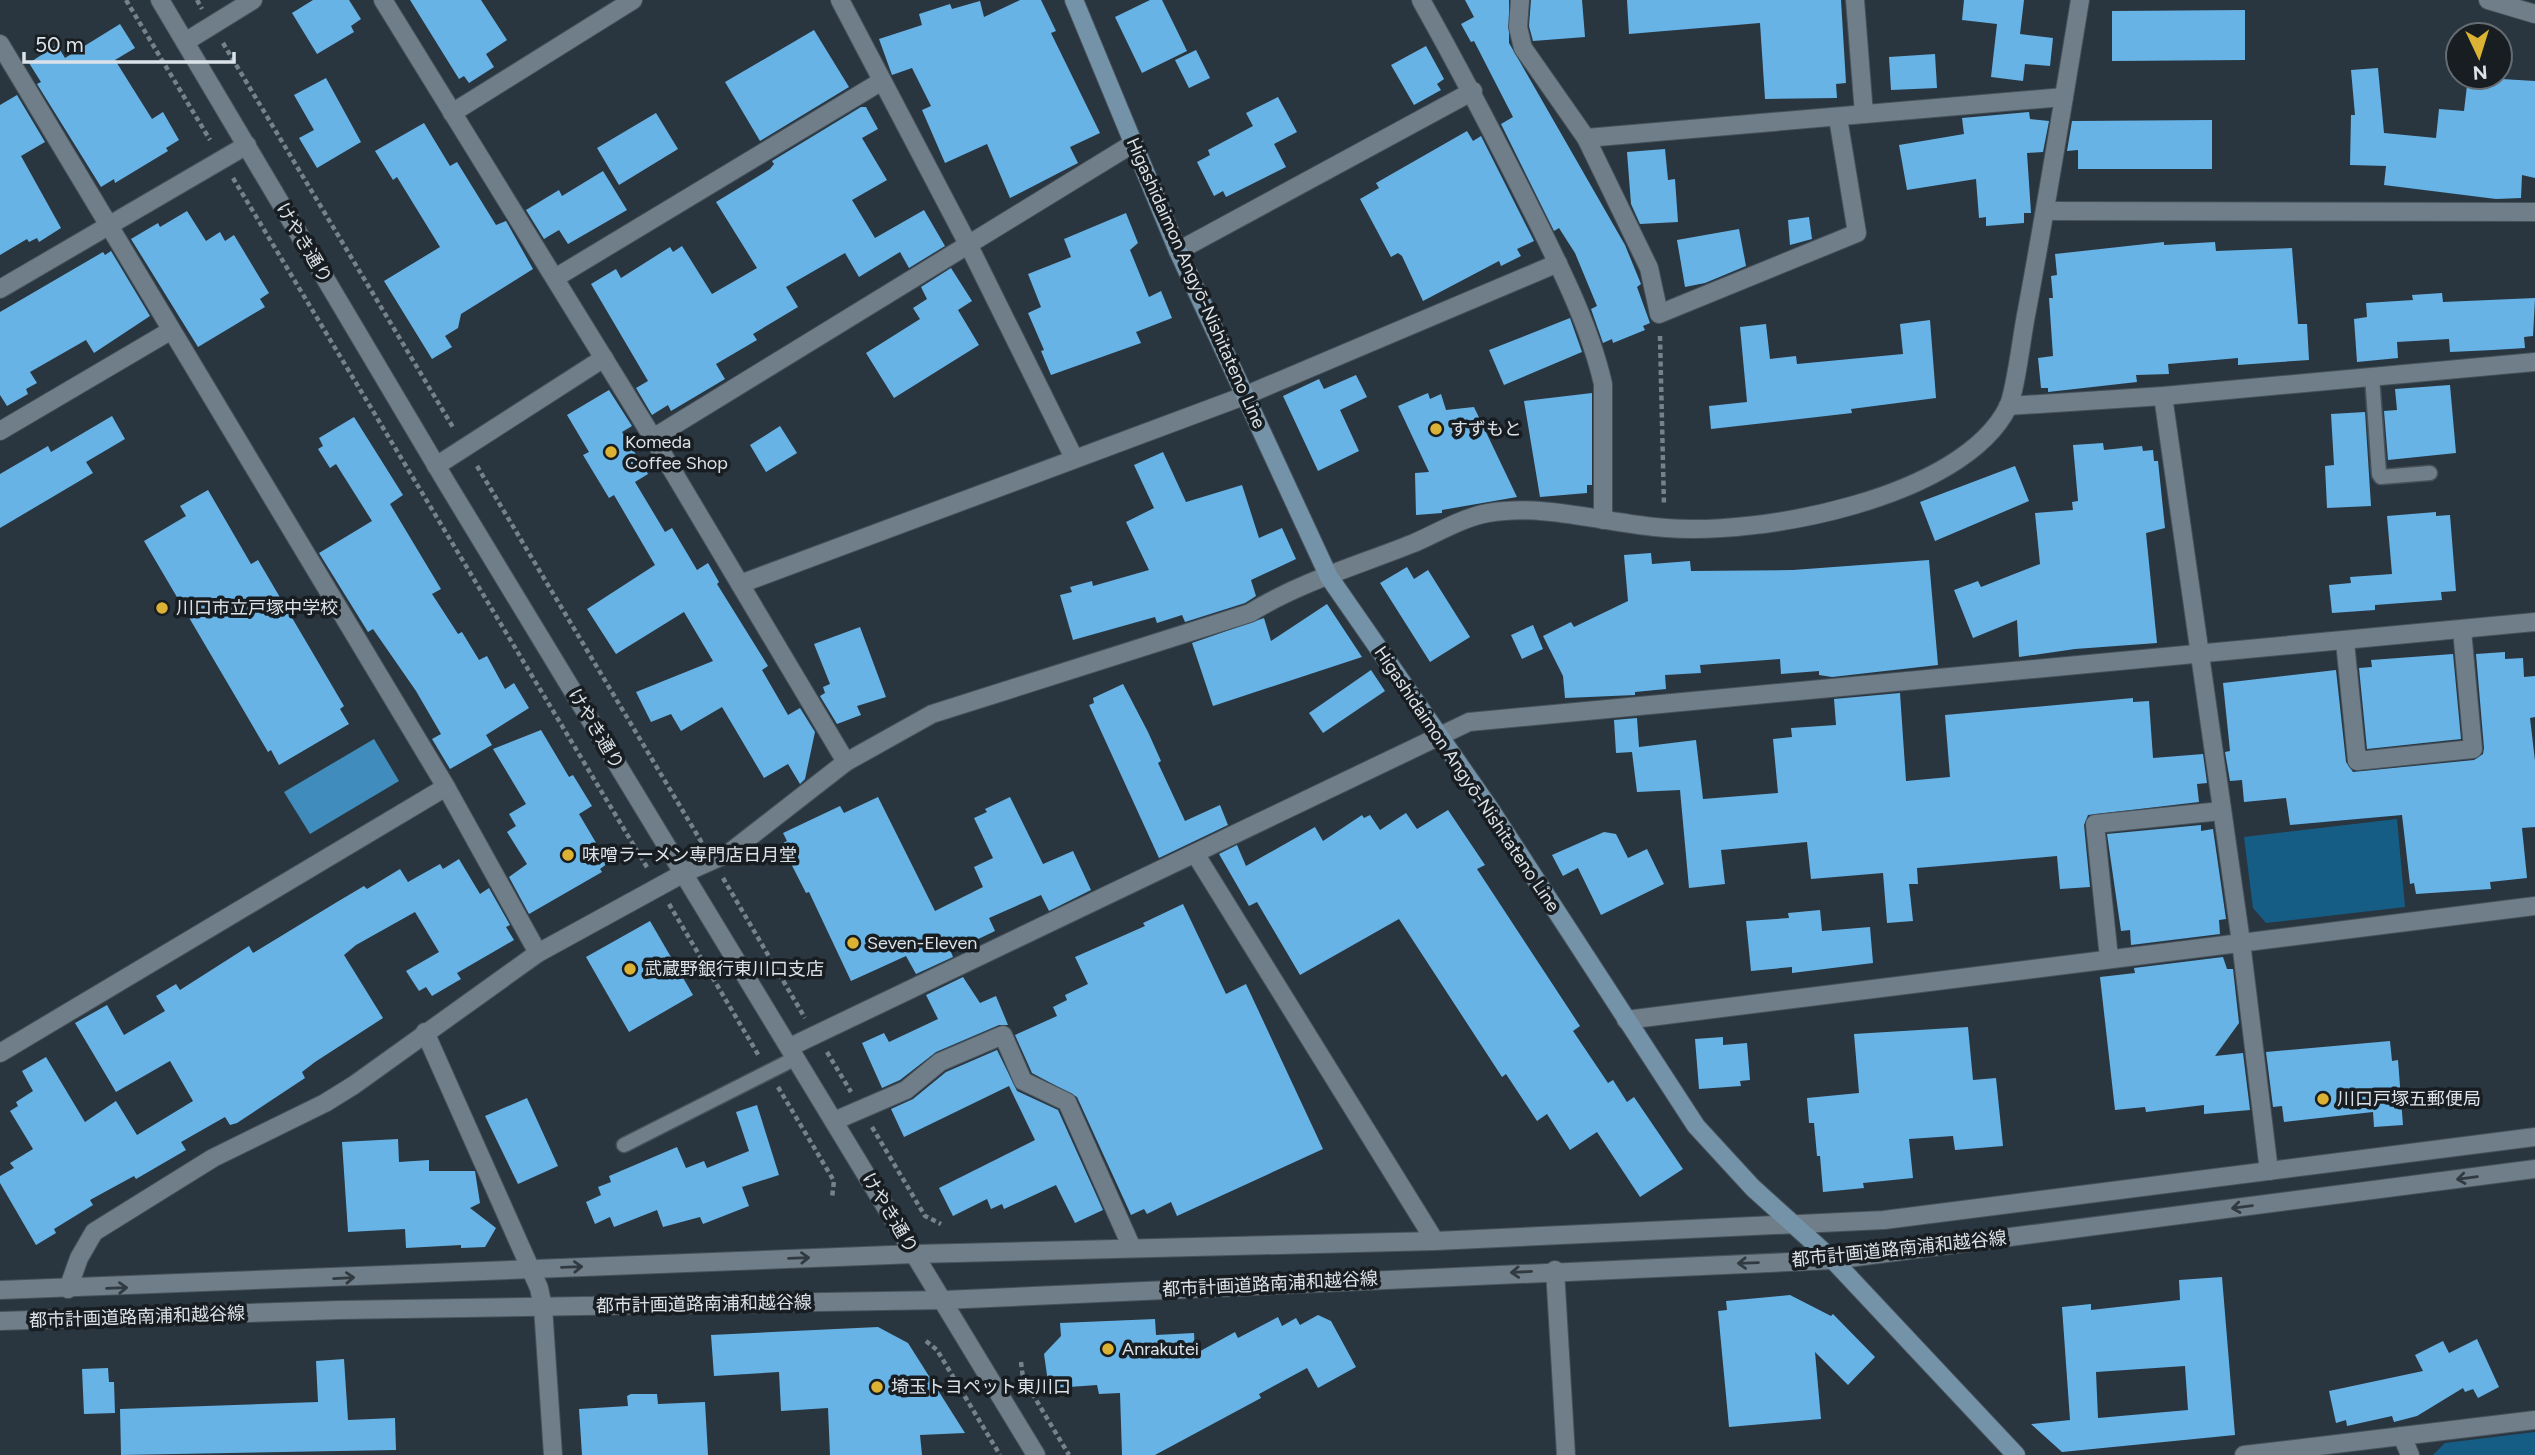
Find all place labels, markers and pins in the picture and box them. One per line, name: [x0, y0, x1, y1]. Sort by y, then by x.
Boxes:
place label: すずもと: [1450, 418, 1522, 440]
marker: すずもと: [1428, 421, 1444, 437]
place label: Komeda Coffee Shop: [625, 431, 728, 474]
marker: Komeda Coffee Shop: [603, 444, 619, 460]
place label: 川口市立戸塚中学校: [176, 597, 338, 619]
marker: 川口市立戸塚中学校: [154, 600, 170, 616]
place label: 味噌ラーメン専門店日月堂: [582, 844, 797, 866]
marker: 味噌ラーメン専門店日月堂: [560, 847, 576, 863]
place label: Seven-Eleven: [867, 932, 977, 954]
marker: Seven-Eleven: [845, 935, 861, 951]
place label: 武蔵野銀行東川口支店: [644, 958, 824, 980]
marker: 武蔵野銀行東川口支店: [622, 961, 638, 977]
place label: 川口戸塚五郵便局: [2337, 1088, 2481, 1110]
marker: 川口戸塚五郵便局: [2315, 1091, 2331, 1107]
place label: Anrakutei: [1122, 1338, 1199, 1360]
marker: Anrakutei: [1100, 1341, 1116, 1357]
place label: 埼玉トヨペット東川口: [891, 1376, 1071, 1398]
marker: 埼玉トヨペット東川口: [869, 1379, 885, 1395]

